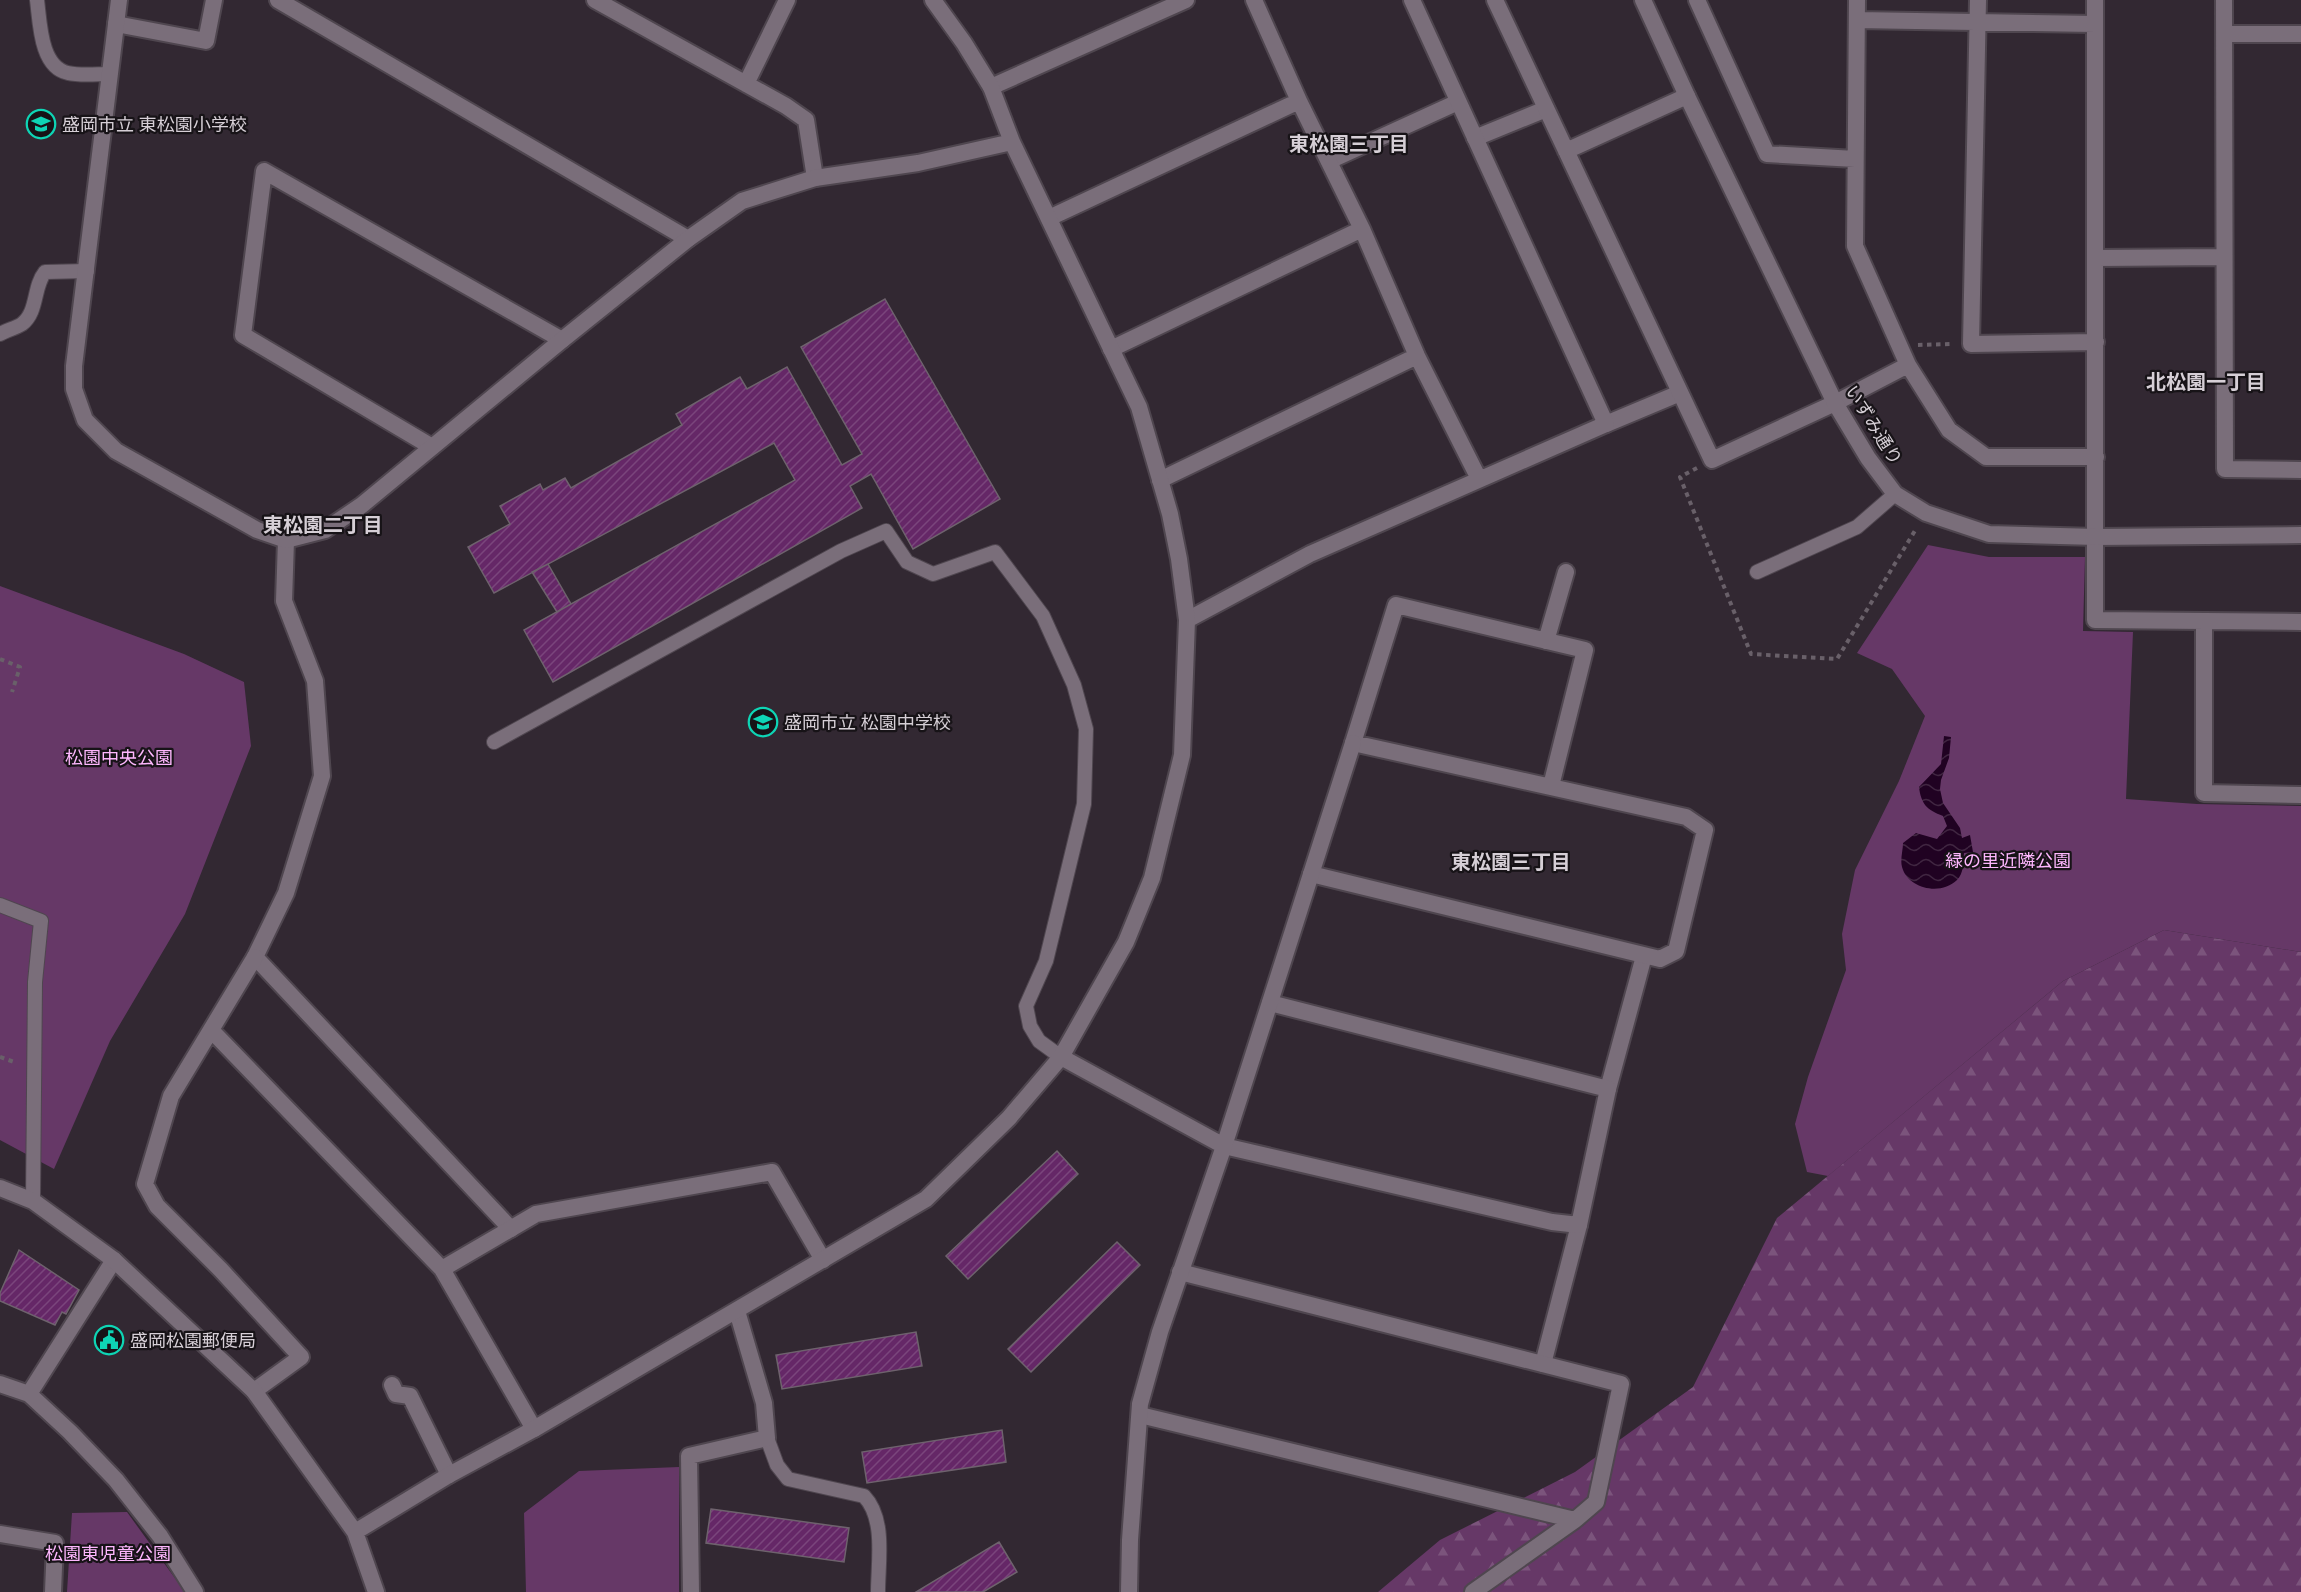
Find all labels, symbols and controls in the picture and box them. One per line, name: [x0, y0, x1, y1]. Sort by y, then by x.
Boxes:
school or university icon: 盛岡市立 東松園小学校: [25, 108, 57, 140]
place label: 盛岡市立 東松園小学校: [62, 112, 247, 137]
district label: 東松園三丁目: [1289, 130, 1409, 158]
district label: 北松園一丁目: [2146, 368, 2266, 396]
street label: いずみ通り: [1840, 380, 1908, 470]
district label: 東松園二丁目: [263, 511, 383, 539]
school or university icon: 盛岡市立 松園中学校: [747, 706, 779, 738]
place label: 盛岡市立 松園中学校: [784, 710, 951, 735]
park label: 松園中央公園: [65, 745, 173, 770]
district label: 東松園三丁目: [1451, 848, 1571, 876]
park label: 緑の里近隣公園: [1945, 848, 2071, 873]
public building icon: 盛岡松園郵便局: [93, 1324, 125, 1356]
place label: 盛岡松園郵便局: [130, 1328, 256, 1353]
park label: 松園東児童公園: [45, 1541, 171, 1566]

